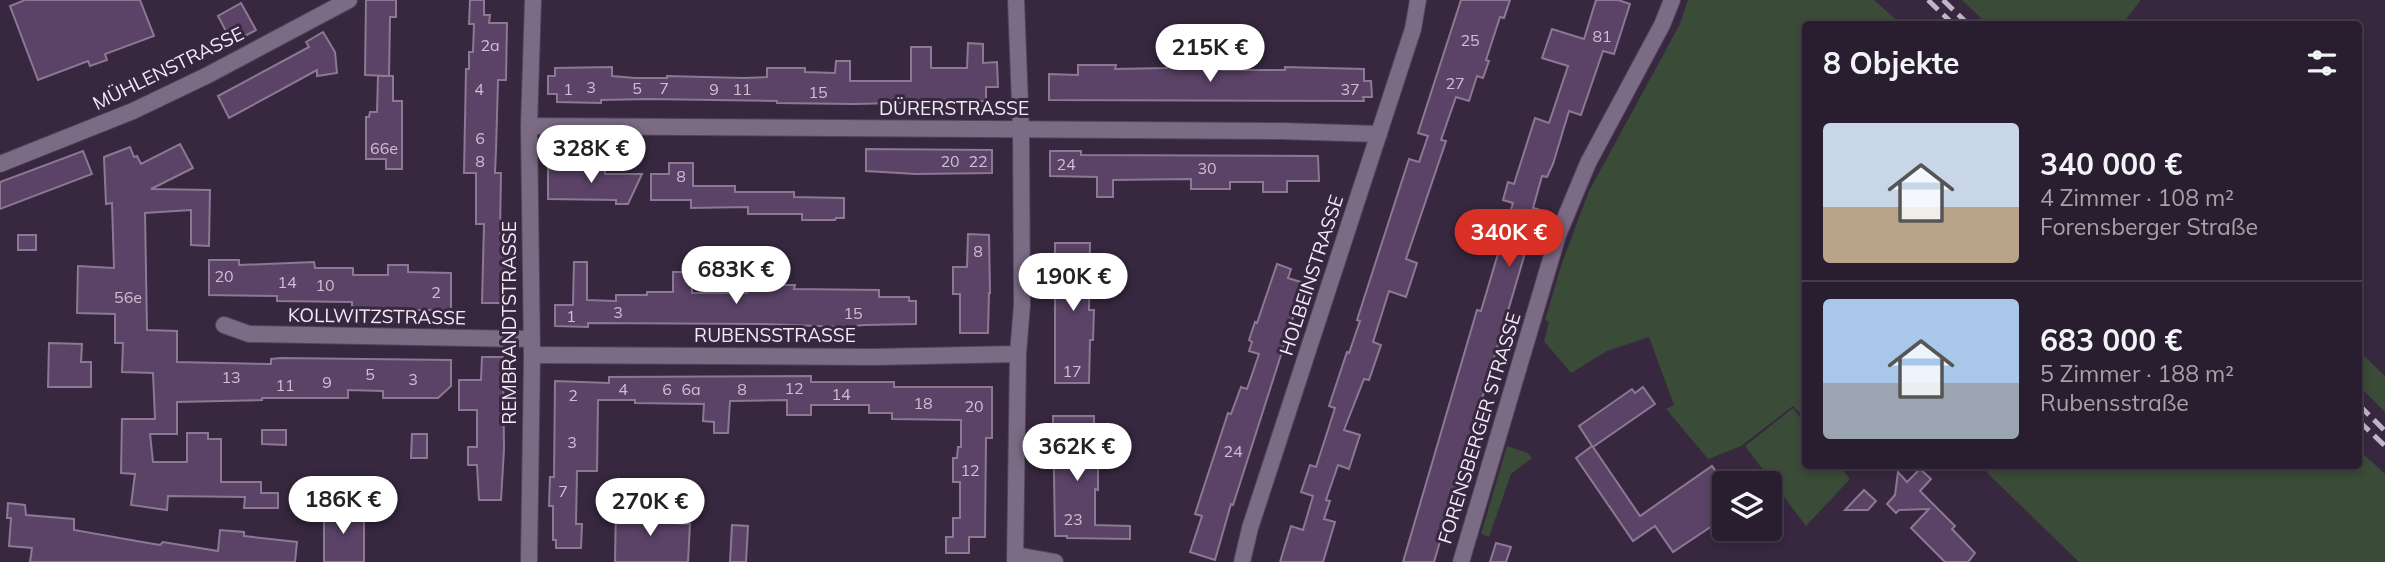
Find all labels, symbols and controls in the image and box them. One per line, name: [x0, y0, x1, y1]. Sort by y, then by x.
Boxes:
street label: MÜHLENSTRASSE: [89, 21, 247, 115]
pin: 215K €: [1153, 24, 1267, 84]
house number: 81: [1592, 26, 1612, 46]
house number: 25: [1460, 30, 1480, 50]
text: 215K €: [1172, 32, 1248, 61]
house number: 2a: [480, 35, 500, 55]
text: 8 Objekte: [1823, 44, 1959, 82]
icon: filters: [2303, 44, 2341, 82]
house number: 27: [1445, 73, 1465, 93]
house number: 3: [586, 77, 596, 97]
house number: 5: [632, 78, 642, 98]
house number: 7: [659, 78, 669, 98]
house number: 4: [474, 79, 484, 99]
house number: 1: [563, 79, 573, 99]
house number: 9: [709, 79, 719, 99]
house number: 11: [732, 79, 752, 99]
house number: 37: [1340, 79, 1360, 99]
house number: 15: [808, 82, 828, 102]
street label: DÜRERSTRASSE: [879, 96, 1029, 120]
pin: 328K €: [534, 125, 648, 185]
house number: 6: [475, 128, 485, 148]
text: 328K €: [553, 133, 629, 162]
house number: 66e: [370, 138, 398, 158]
text: 340 000 €: [2040, 145, 2182, 183]
house number: 8: [475, 151, 485, 171]
house number: 20: [940, 151, 960, 171]
house number: 22: [968, 151, 988, 171]
icon: home: [1879, 151, 1963, 235]
house number: 24: [1056, 154, 1076, 174]
house number: 30: [1197, 158, 1217, 178]
house number: 8: [676, 166, 686, 186]
text: 4 Zimmer · 108 m²: [2040, 183, 2234, 212]
street label: HOLBEINSTRASSE: [1274, 192, 1348, 358]
pin: 340K €: [1452, 210, 1566, 269]
text: Forensberger Straße: [2040, 212, 2258, 241]
text: 340K €: [1471, 217, 1547, 246]
street label: REMBRANDTSTRASSE: [497, 221, 521, 425]
house number: 8: [973, 241, 983, 261]
pin: 683K €: [679, 246, 793, 306]
text: 683K €: [698, 254, 774, 283]
pin: 190K €: [1016, 254, 1130, 313]
text: 190K €: [1035, 261, 1111, 290]
house number: 20: [214, 266, 234, 286]
house number: 14: [277, 272, 297, 292]
house number: 10: [315, 275, 335, 295]
house number: 2: [431, 282, 441, 302]
house number: 56e: [114, 287, 142, 307]
street label: KOLLWITZSTRASSE: [288, 302, 466, 330]
house number: 3: [613, 302, 623, 322]
house number: 15: [843, 303, 863, 323]
house number: 1: [566, 306, 576, 326]
street label: FORENSBERGER STRASSE: [1432, 310, 1526, 546]
text: 683 000 €: [2040, 321, 2182, 359]
street label: RUBENSSTRASSE: [694, 323, 856, 347]
icon: home: [1879, 327, 1963, 411]
text: 5 Zimmer · 188 m²: [2040, 359, 2234, 388]
house number: 17: [1062, 361, 1082, 381]
house number: 5: [365, 364, 375, 384]
house number: 13: [221, 367, 241, 387]
house number: 3: [408, 369, 418, 389]
house number: 9: [322, 372, 332, 392]
house number: 11: [275, 375, 295, 395]
house number: 12: [784, 378, 804, 398]
house number: 4: [618, 379, 628, 399]
house number: 6: [662, 379, 672, 399]
house number: 6a: [681, 379, 701, 399]
house number: 8: [737, 379, 747, 399]
house number: 14: [831, 384, 851, 404]
house number: 2: [568, 385, 578, 405]
text: Rubensstraße: [2040, 388, 2189, 417]
house number: 18: [913, 393, 933, 413]
house number: 20: [964, 396, 984, 416]
pin: 362K €: [1020, 424, 1134, 483]
text: 362K €: [1039, 431, 1115, 460]
house number: 3: [567, 432, 577, 452]
house number: 24: [1223, 441, 1243, 461]
house number: 12: [960, 460, 980, 480]
map controls: [1712, 471, 1782, 541]
button: layers: [1712, 471, 1782, 541]
pin: 186K €: [286, 476, 400, 536]
pin: 270K €: [593, 478, 707, 538]
house number: 7: [558, 481, 568, 501]
text: 186K €: [305, 484, 381, 513]
text: 270K €: [612, 486, 688, 515]
house number: 23: [1063, 509, 1083, 529]

